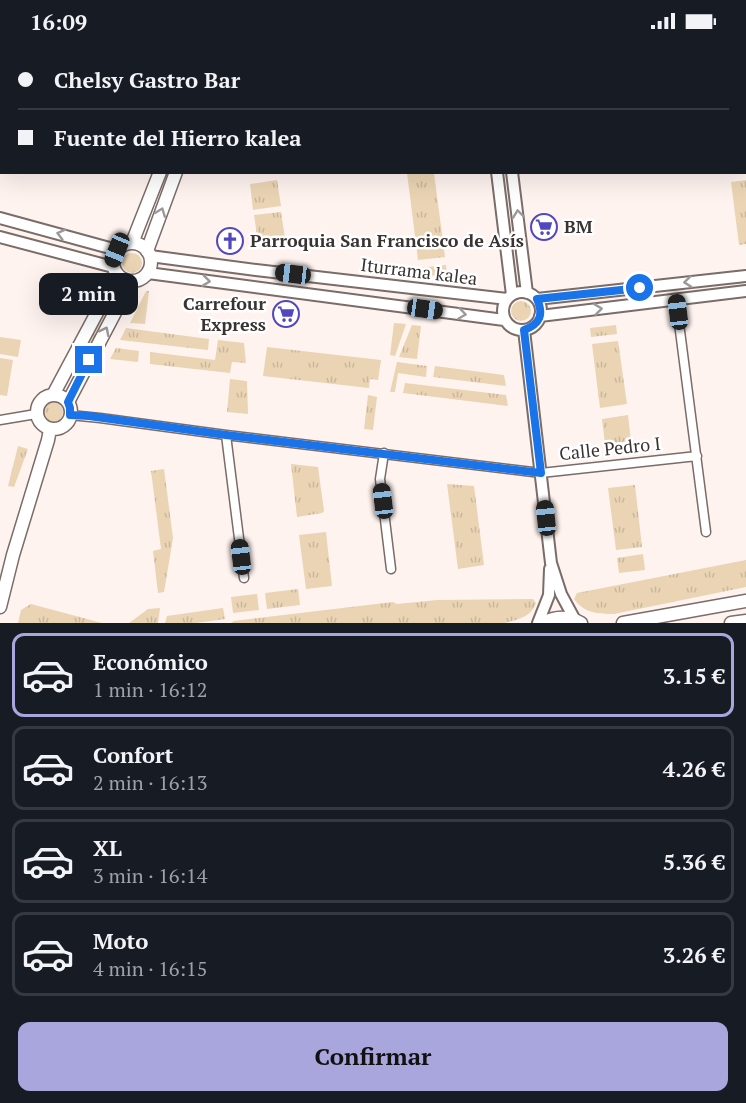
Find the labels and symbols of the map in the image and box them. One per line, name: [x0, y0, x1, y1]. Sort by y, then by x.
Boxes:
one-way arrow: [154, 207, 166, 218]
one-way arrow: [512, 209, 524, 219]
supermarket icon: BM: [529, 212, 559, 242]
place label: BM: [564, 214, 593, 238]
church icon: Parroquia San Francisco de Asís: [215, 226, 245, 256]
place label: Parroquia San Francisco de Asís: [250, 228, 524, 252]
one-way arrow: [56, 229, 66, 242]
car: [102, 230, 132, 270]
street label: Iturrama kalea: [359, 252, 479, 290]
car: [274, 263, 312, 285]
callout: 2 min: [40, 273, 138, 315]
one-way arrow: [201, 274, 211, 286]
route start: [626, 274, 653, 301]
one-way arrow: [683, 275, 692, 288]
place label: Carrefour Express: [183, 291, 266, 336]
car: [667, 293, 689, 331]
car: [406, 298, 444, 320]
supermarket icon: Carrefour Express: [271, 299, 301, 329]
one-way arrow: [594, 304, 603, 316]
one-way arrow: [457, 307, 466, 320]
one-way arrow: [98, 327, 109, 338]
route end: [75, 346, 102, 373]
street label: Calle Pedro I: [558, 431, 662, 465]
car: [372, 482, 394, 520]
car: [535, 499, 557, 537]
car: [230, 538, 252, 576]

